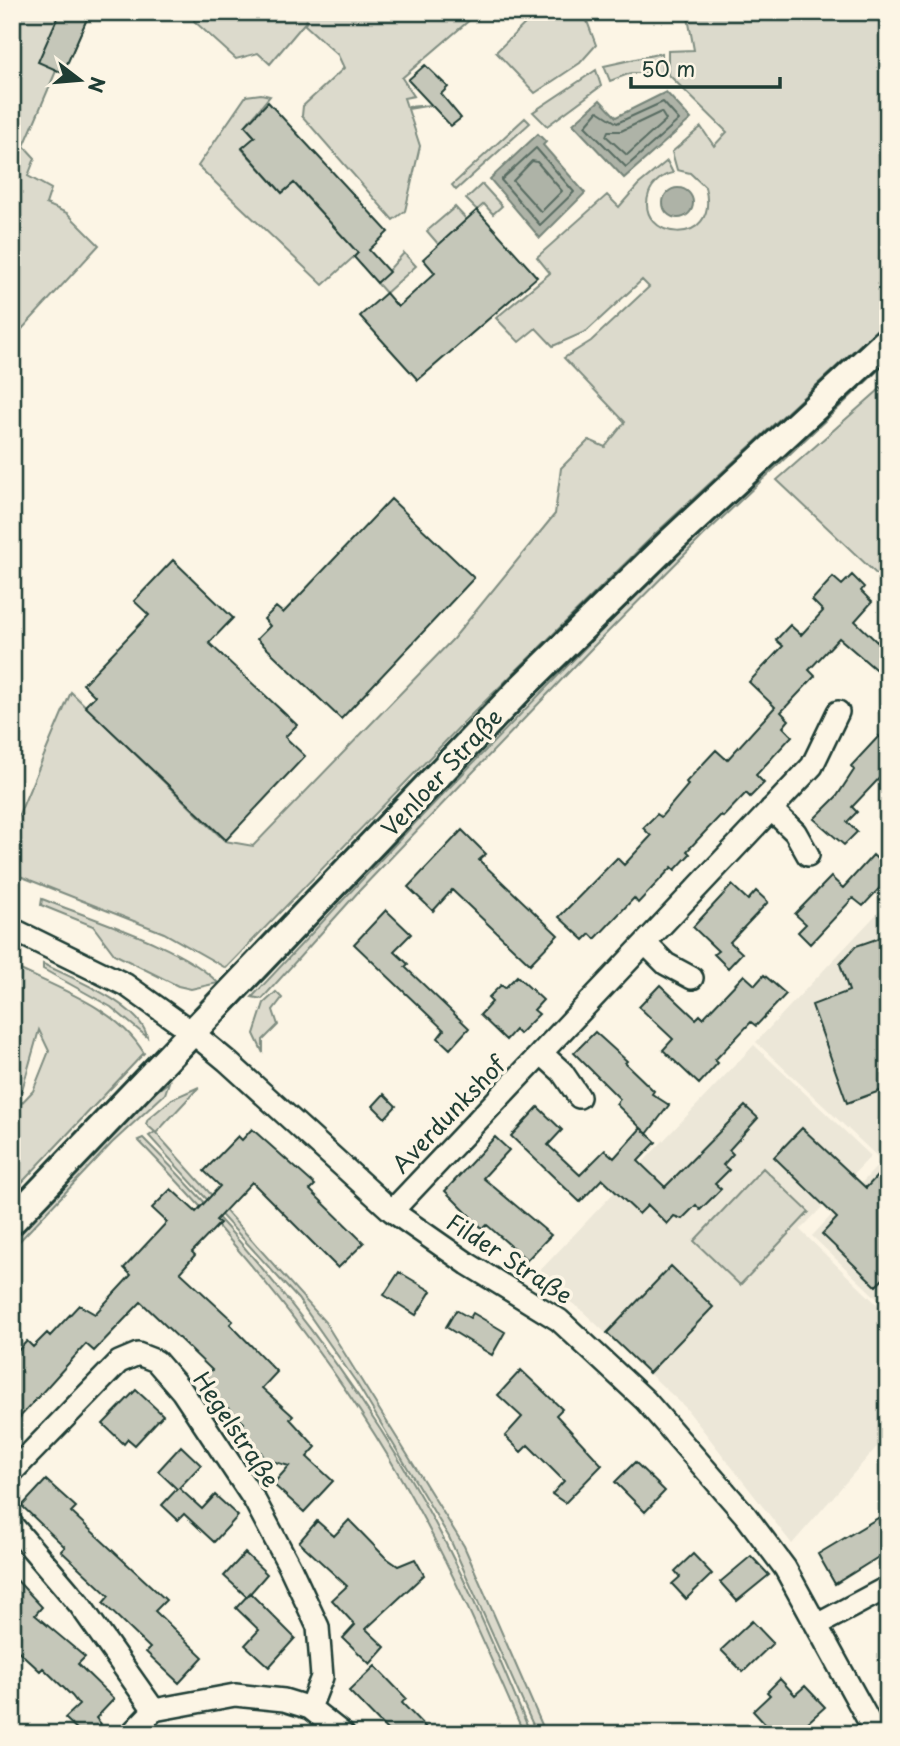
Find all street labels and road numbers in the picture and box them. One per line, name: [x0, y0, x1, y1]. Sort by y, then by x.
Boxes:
street label: Venloer Straße: [372, 700, 510, 844]
street label: Averdunkshof: [383, 1046, 514, 1180]
street label: Filder Straße: [440, 1204, 580, 1312]
street label: Hegelstraße: [185, 1364, 289, 1494]

